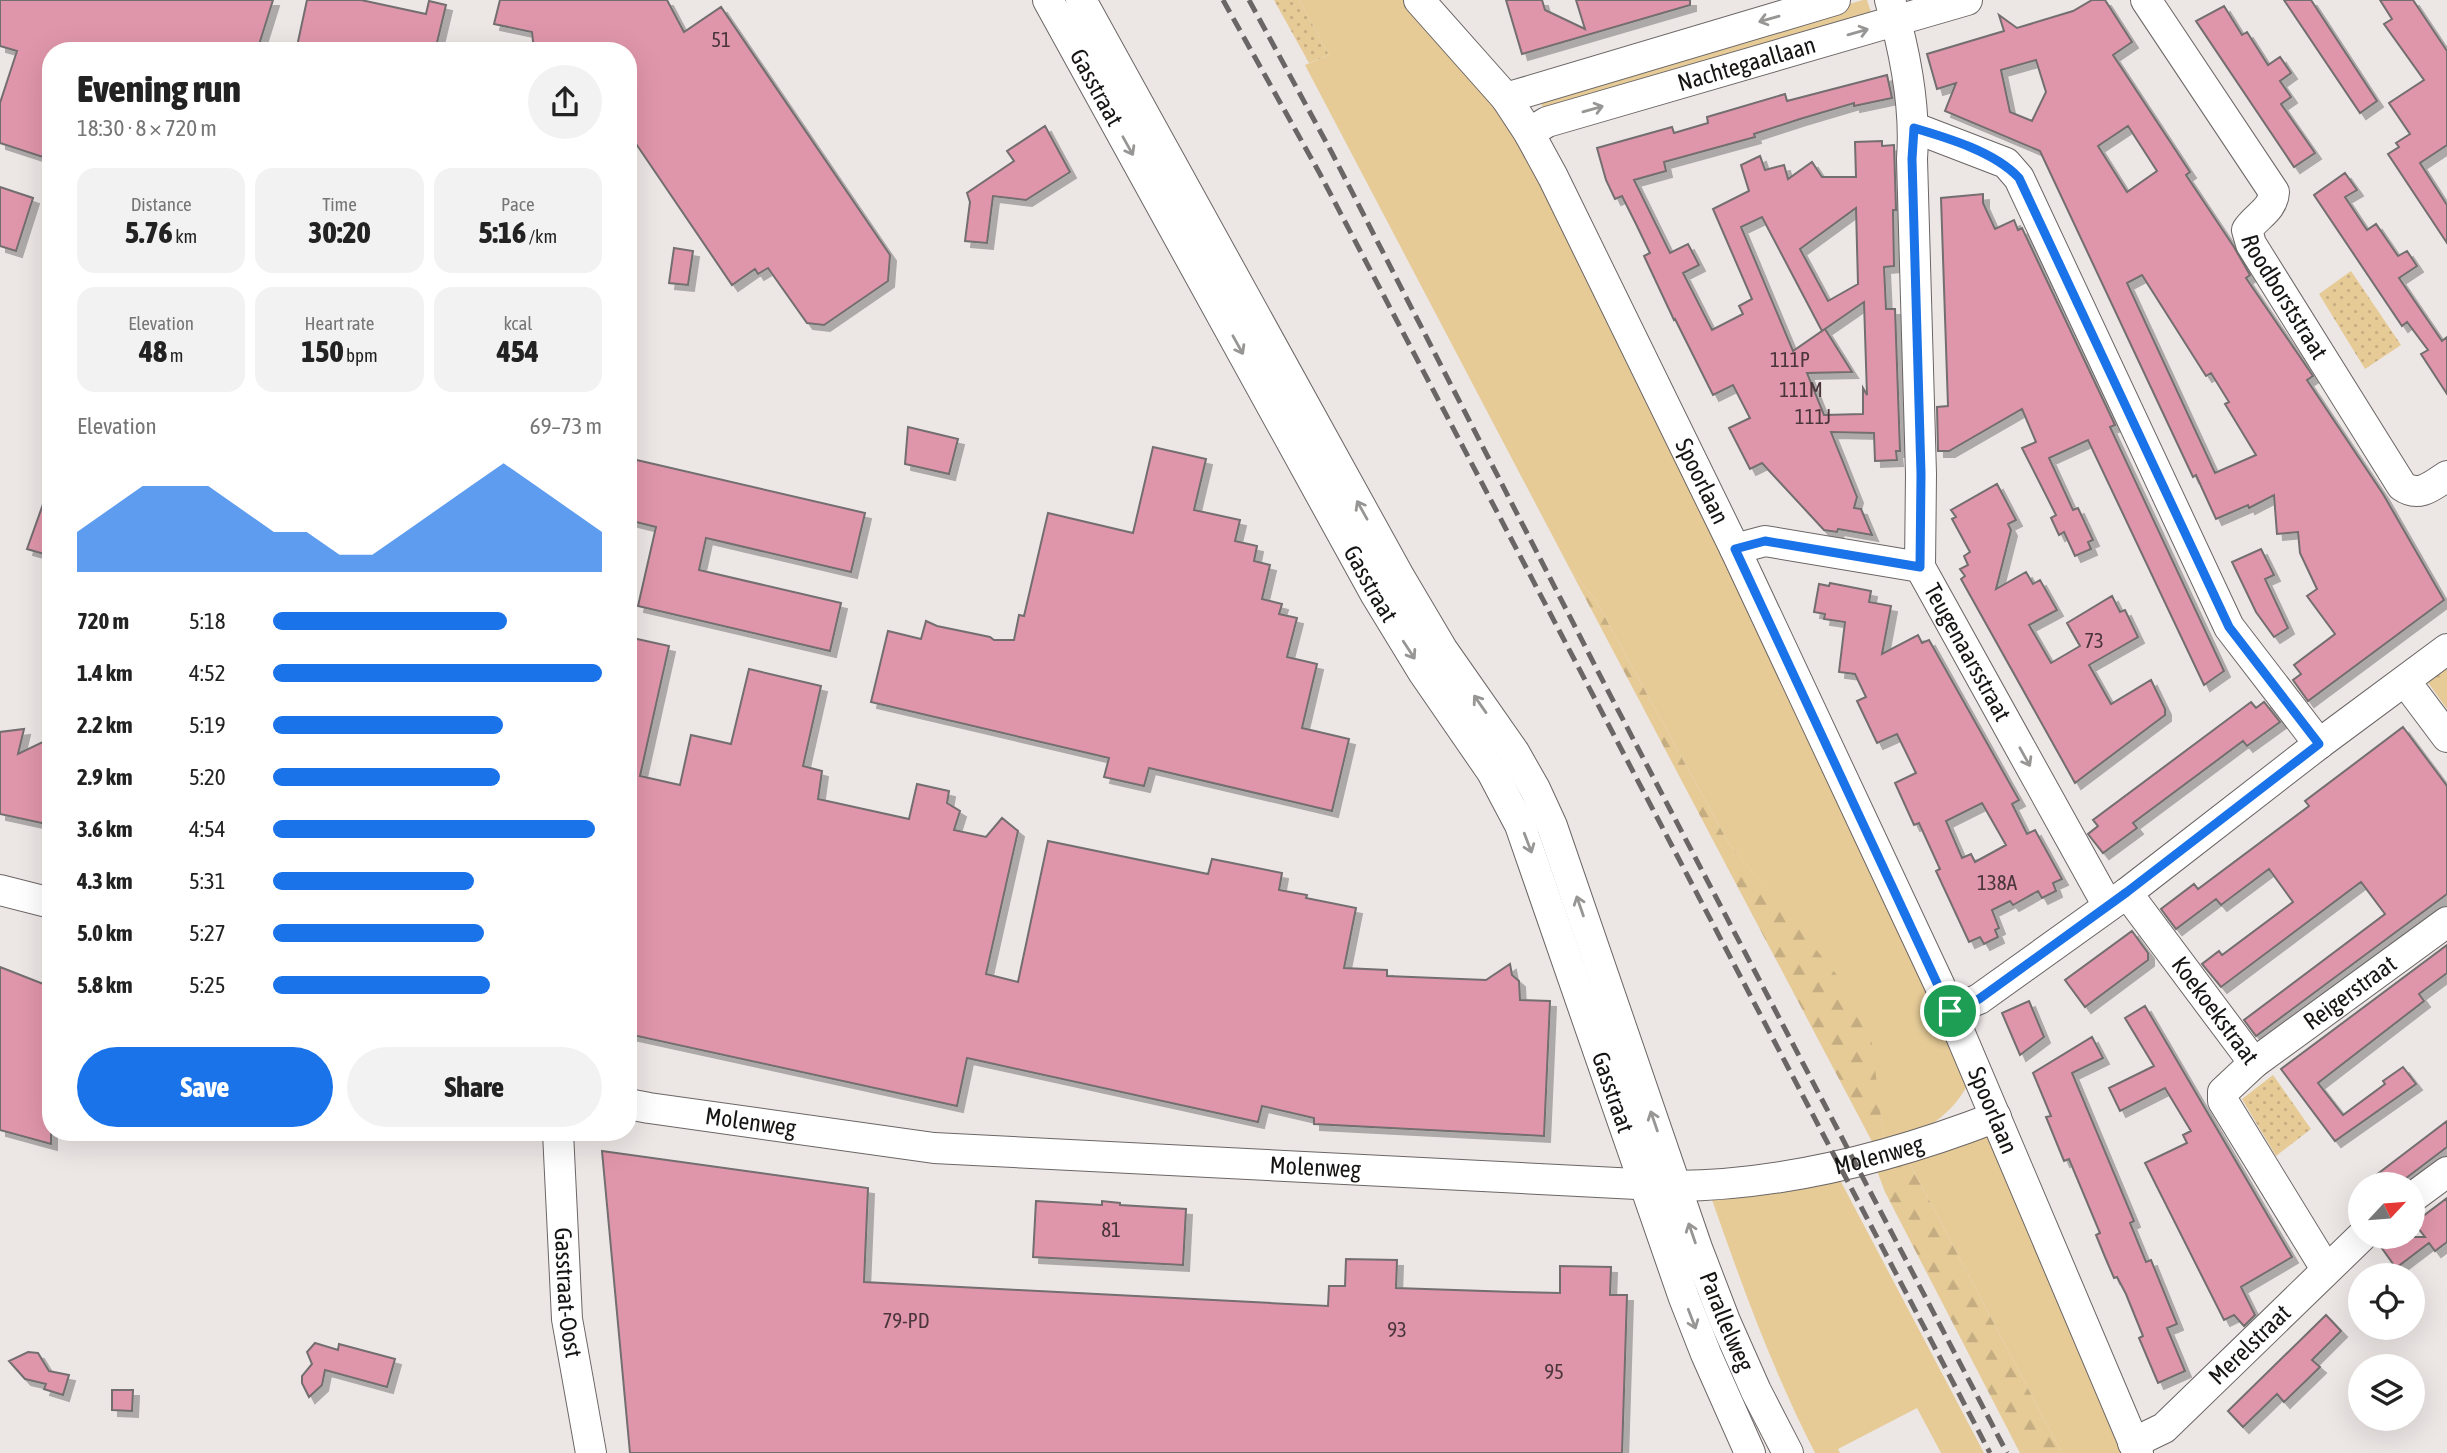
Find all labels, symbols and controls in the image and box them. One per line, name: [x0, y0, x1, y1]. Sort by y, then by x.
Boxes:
one-way arrow: [1759, 14, 1781, 27]
one-way arrow: [1847, 24, 1869, 37]
house number: 51: [711, 27, 731, 51]
street label: Nachtegaallaan: [1674, 31, 1819, 96]
street label: Gasstraat: [1065, 44, 1129, 131]
button: share: [528, 65, 602, 139]
text: Evening run: [77, 67, 241, 110]
one-way arrow: [1581, 101, 1603, 114]
text: 18:30 · 8 × 720 m: [77, 115, 217, 141]
one-way arrow: [1121, 135, 1135, 155]
text: Distance: [131, 193, 192, 215]
text: Time: [322, 193, 357, 215]
text: Pace: [501, 193, 535, 215]
text: 5.76: [125, 215, 173, 249]
text: 30:20: [308, 215, 371, 249]
text: 5:16: [478, 215, 526, 249]
text: km: [173, 225, 197, 247]
text: /km: [526, 225, 557, 247]
street label: Roodborststraat: [2236, 231, 2333, 364]
text: Elevation: [128, 312, 194, 334]
text: Heart rate: [305, 312, 374, 334]
text: kcal: [503, 312, 532, 334]
text: 48: [139, 334, 167, 368]
text: 150: [301, 334, 344, 368]
text: 454: [497, 334, 539, 368]
one-way arrow: [1232, 334, 1245, 355]
text: m: [167, 344, 183, 366]
text: bpm: [344, 344, 378, 366]
house number: 111P: [1770, 347, 1810, 371]
house number: 111M: [1779, 377, 1823, 401]
house number: 111J: [1795, 404, 1831, 428]
text: Elevation: [77, 413, 157, 439]
text: 69–73 m: [530, 413, 602, 439]
street label: Spoorlaan: [1670, 434, 1735, 528]
one-way arrow: [1354, 500, 1368, 520]
street label: Gasstraat: [1338, 541, 1403, 627]
street label: Teugenaarsstraat: [1919, 578, 2017, 726]
text: 720 m: [77, 608, 129, 634]
text: 5:18: [189, 608, 226, 634]
house number: 73: [2084, 628, 2104, 652]
one-way arrow: [1402, 640, 1416, 659]
text: 1.4 km: [77, 660, 133, 686]
text: 4:52: [189, 660, 226, 686]
one-way arrow: [1473, 695, 1487, 714]
text: 2.2 km: [77, 712, 133, 738]
text: 5:19: [189, 712, 226, 738]
one-way arrow: [2018, 746, 2032, 766]
text: 2.9 km: [77, 764, 133, 790]
text: 5:20: [189, 764, 226, 790]
text: 3.6 km: [77, 816, 133, 842]
text: 4:54: [189, 816, 226, 842]
one-way arrow: [1522, 832, 1535, 854]
text: 4.3 km: [77, 868, 133, 894]
text: 5:31: [189, 868, 226, 894]
house number: 138A: [1977, 870, 2018, 894]
one-way arrow: [1573, 896, 1585, 918]
text: 5.0 km: [77, 920, 133, 946]
text: 5:27: [189, 920, 226, 946]
street label: Reigerstraat: [2298, 950, 2401, 1035]
street label: Koekoekstraat: [2166, 951, 2264, 1070]
text: 5.8 km: [77, 972, 133, 998]
text: 5:25: [189, 972, 226, 998]
pin: [1920, 981, 1980, 1041]
icon: arrive: [1931, 992, 1969, 1030]
button: Save: [77, 1047, 333, 1127]
button: Share: [347, 1047, 602, 1127]
street label: Gasstraat: [1587, 1048, 1640, 1136]
street label: Spoorlaan: [1963, 1063, 2023, 1158]
street label: Molenweg: [704, 1102, 798, 1142]
one-way arrow: [1647, 1111, 1659, 1133]
street label: Molenweg: [1832, 1129, 1927, 1180]
street label: Molenweg: [1269, 1151, 1362, 1183]
north arrow: [2348, 1172, 2426, 1250]
map controls: [2348, 1172, 2425, 1431]
house number: 81: [1101, 1217, 1121, 1241]
one-way arrow: [1685, 1223, 1697, 1245]
street label: Gasstraat-Oost: [550, 1227, 588, 1360]
button: locate: [2348, 1263, 2425, 1340]
street label: Parallelweg: [1694, 1268, 1760, 1376]
street label: Merelstraat: [2203, 1299, 2296, 1390]
one-way arrow: [1686, 1307, 1699, 1329]
house number: 79-PD: [882, 1308, 930, 1332]
house number: 93: [1387, 1317, 1407, 1341]
button: layers: [2348, 1354, 2425, 1431]
house number: 95: [1544, 1359, 1564, 1383]

